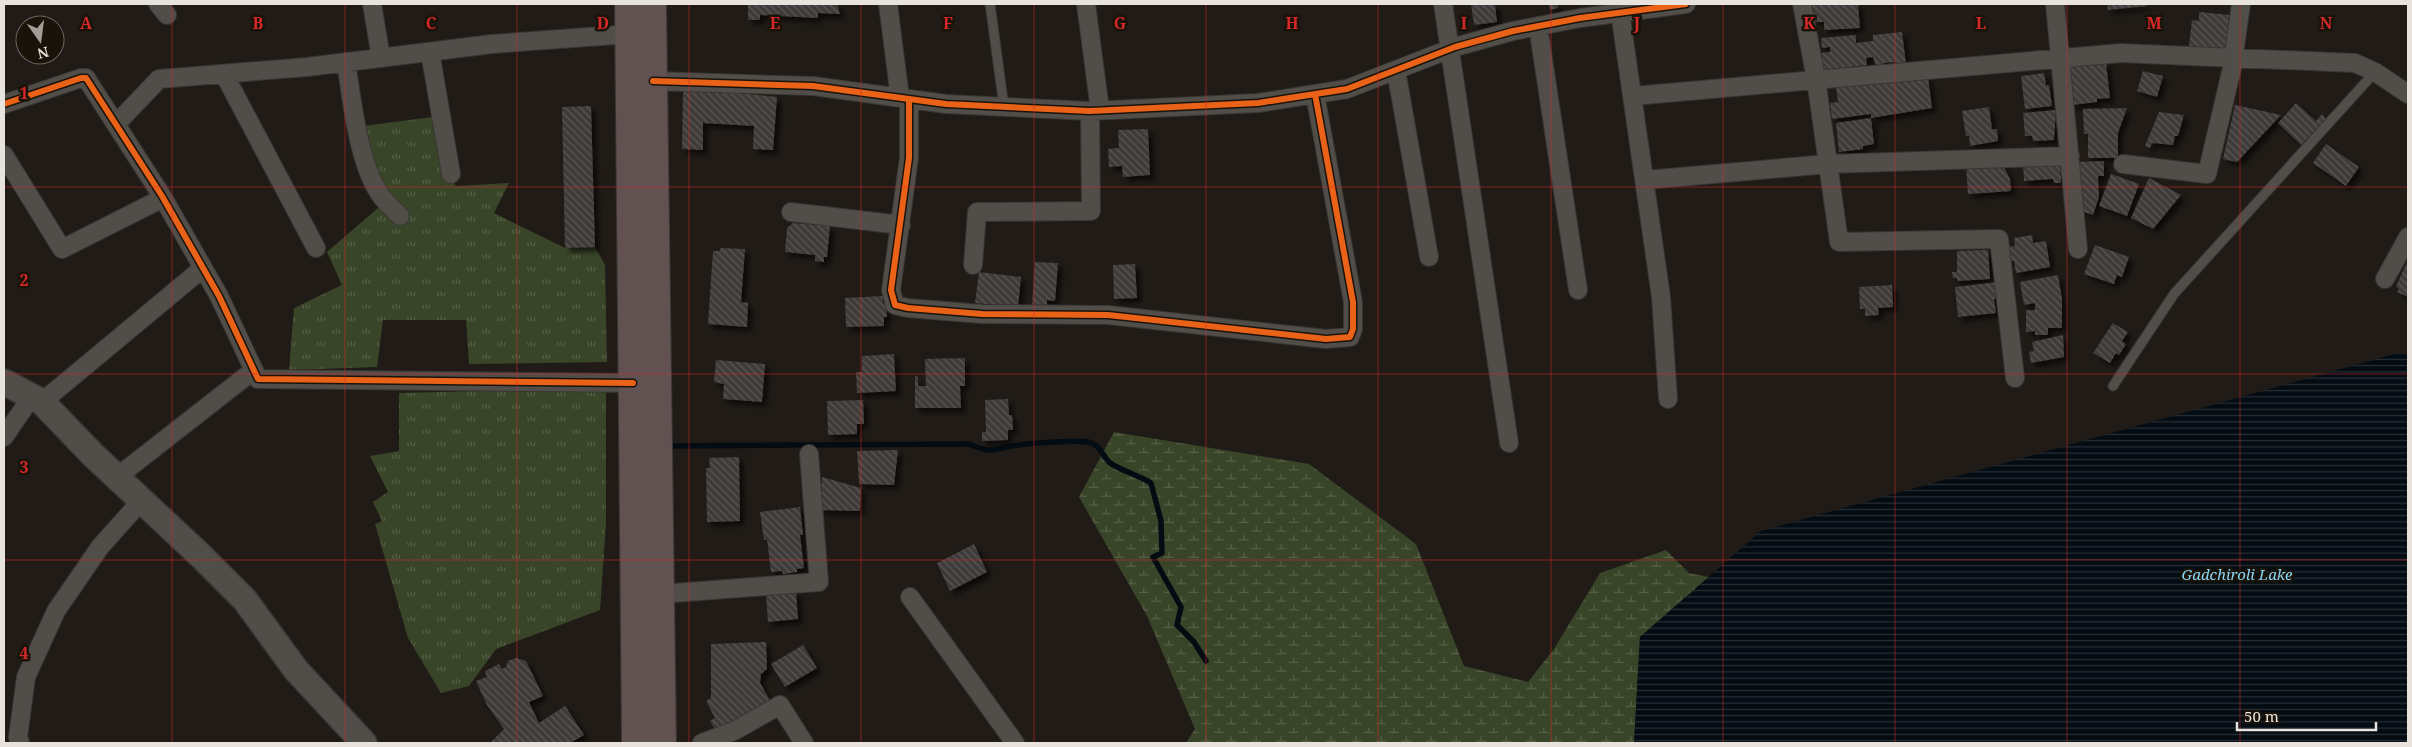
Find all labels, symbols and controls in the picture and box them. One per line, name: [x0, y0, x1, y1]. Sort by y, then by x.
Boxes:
text: A: [80, 12, 93, 34]
text: B: [253, 12, 264, 34]
text: C: [426, 12, 437, 34]
text: D: [597, 12, 609, 34]
text: E: [770, 12, 780, 34]
text: F: [943, 12, 953, 34]
text: G: [1114, 12, 1126, 34]
text: H: [1285, 12, 1299, 34]
text: I: [1461, 12, 1467, 34]
text: J: [1633, 12, 1641, 34]
text: K: [1803, 12, 1815, 34]
text: L: [1976, 12, 1986, 34]
text: M: [2146, 12, 2162, 34]
text: N: [2320, 12, 2333, 34]
north arrow: [15, 15, 65, 65]
text: N: [36, 43, 51, 64]
text: 1: [19, 82, 29, 104]
text: 2: [19, 269, 29, 291]
text: 3: [19, 456, 29, 478]
water label: Gadchiroli Lake: [2182, 564, 2293, 584]
text: 4: [19, 642, 29, 664]
scale bar: [2237, 700, 2376, 732]
text: 50 m: [2244, 706, 2279, 726]

